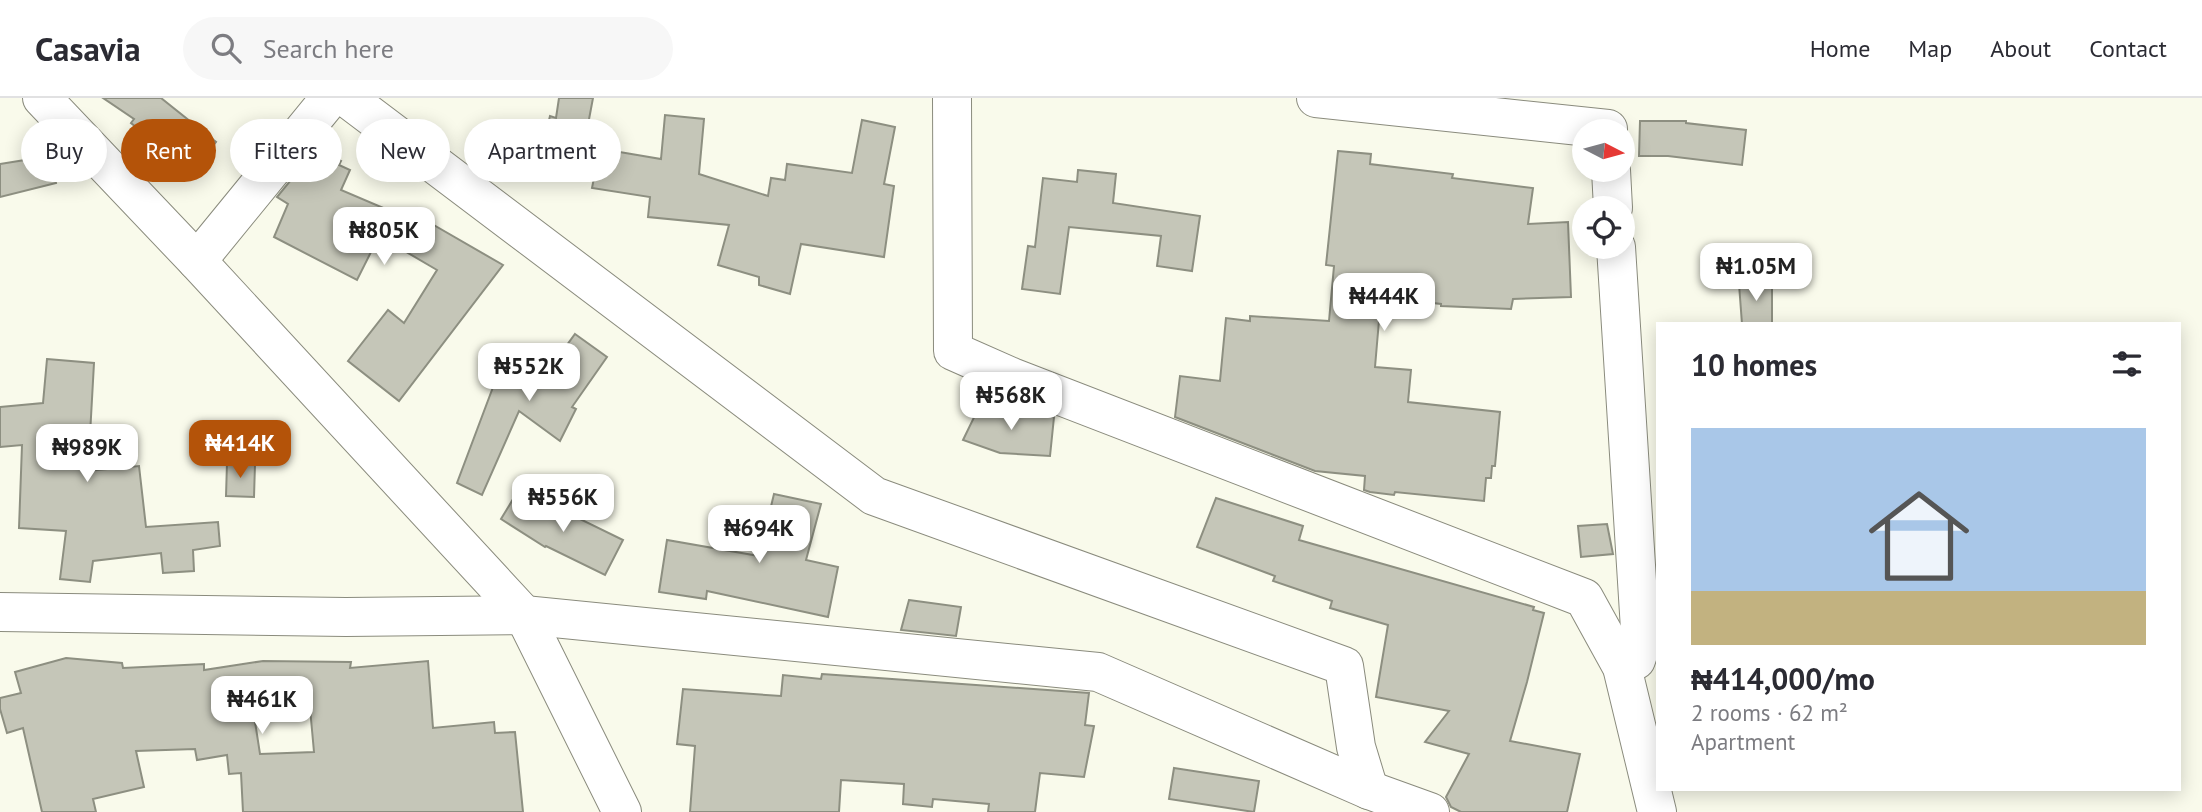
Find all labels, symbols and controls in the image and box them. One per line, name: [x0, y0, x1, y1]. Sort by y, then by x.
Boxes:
search box: [183, 17, 673, 80]
text: Casavia: [35, 27, 141, 70]
icon: search: [207, 29, 245, 67]
text: Search here: [263, 32, 394, 65]
text: Home: [1810, 33, 1870, 64]
text: Map: [1908, 33, 1952, 64]
text: About: [1990, 33, 2051, 64]
text: Contact: [2089, 33, 2167, 64]
chip: Buy: [21, 119, 107, 182]
chip: Rent: [121, 119, 216, 182]
chip: Filters: [230, 119, 342, 182]
chip: New: [356, 119, 450, 182]
chip: Apartment: [464, 119, 621, 182]
north arrow: [1572, 119, 1634, 182]
map controls: [1572, 119, 1635, 259]
button: locate: [1572, 196, 1635, 259]
pin: ₦805K: [335, 208, 433, 267]
text: ₦805K: [349, 215, 419, 244]
pin: ₦1.05M: [1699, 244, 1813, 303]
text: ₦1.05M: [1716, 251, 1796, 280]
pin: ₦444K: [1335, 274, 1433, 333]
text: ₦444K: [1349, 281, 1419, 310]
pin: ₦552K: [480, 344, 578, 403]
text: 10 homes: [1691, 345, 1817, 384]
icon: filters: [2108, 345, 2146, 383]
text: ₦552K: [494, 351, 564, 380]
pin: ₦568K: [962, 372, 1060, 432]
text: ₦568K: [976, 380, 1046, 409]
pin: ₦414K: [191, 420, 289, 480]
pin: ₦989K: [38, 424, 136, 484]
text: ₦414K: [205, 428, 275, 457]
text: ₦989K: [52, 432, 122, 461]
icon: home: [1856, 473, 1982, 599]
pin: ₦556K: [514, 474, 612, 534]
text: ₦556K: [528, 482, 598, 511]
pin: ₦694K: [710, 505, 808, 565]
text: ₦694K: [724, 513, 794, 542]
text: ₦414,000/mo: [1691, 659, 1875, 698]
pin: ₦461K: [213, 676, 311, 736]
text: ₦461K: [227, 684, 297, 713]
text: 2 rooms · 62 m²: [1691, 698, 1848, 727]
text: Apartment: [1691, 727, 1795, 756]

